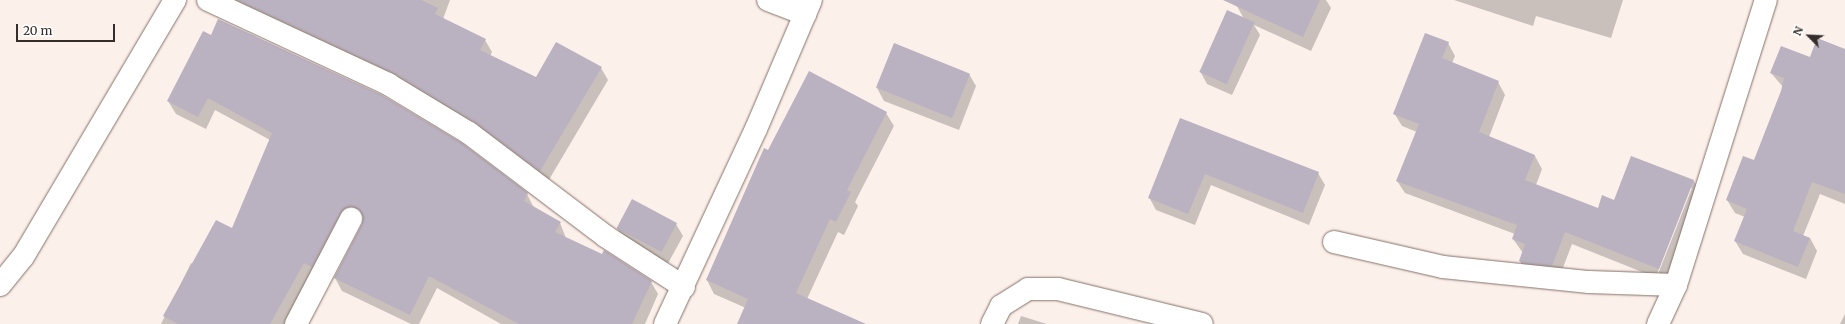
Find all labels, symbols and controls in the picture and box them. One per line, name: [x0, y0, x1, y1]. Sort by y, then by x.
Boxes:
scale bar: [18, 16, 117, 42]
north arrow: [1789, 16, 1829, 56]
text: 20 m: [23, 23, 52, 38]
text: N: [1790, 24, 1806, 38]

